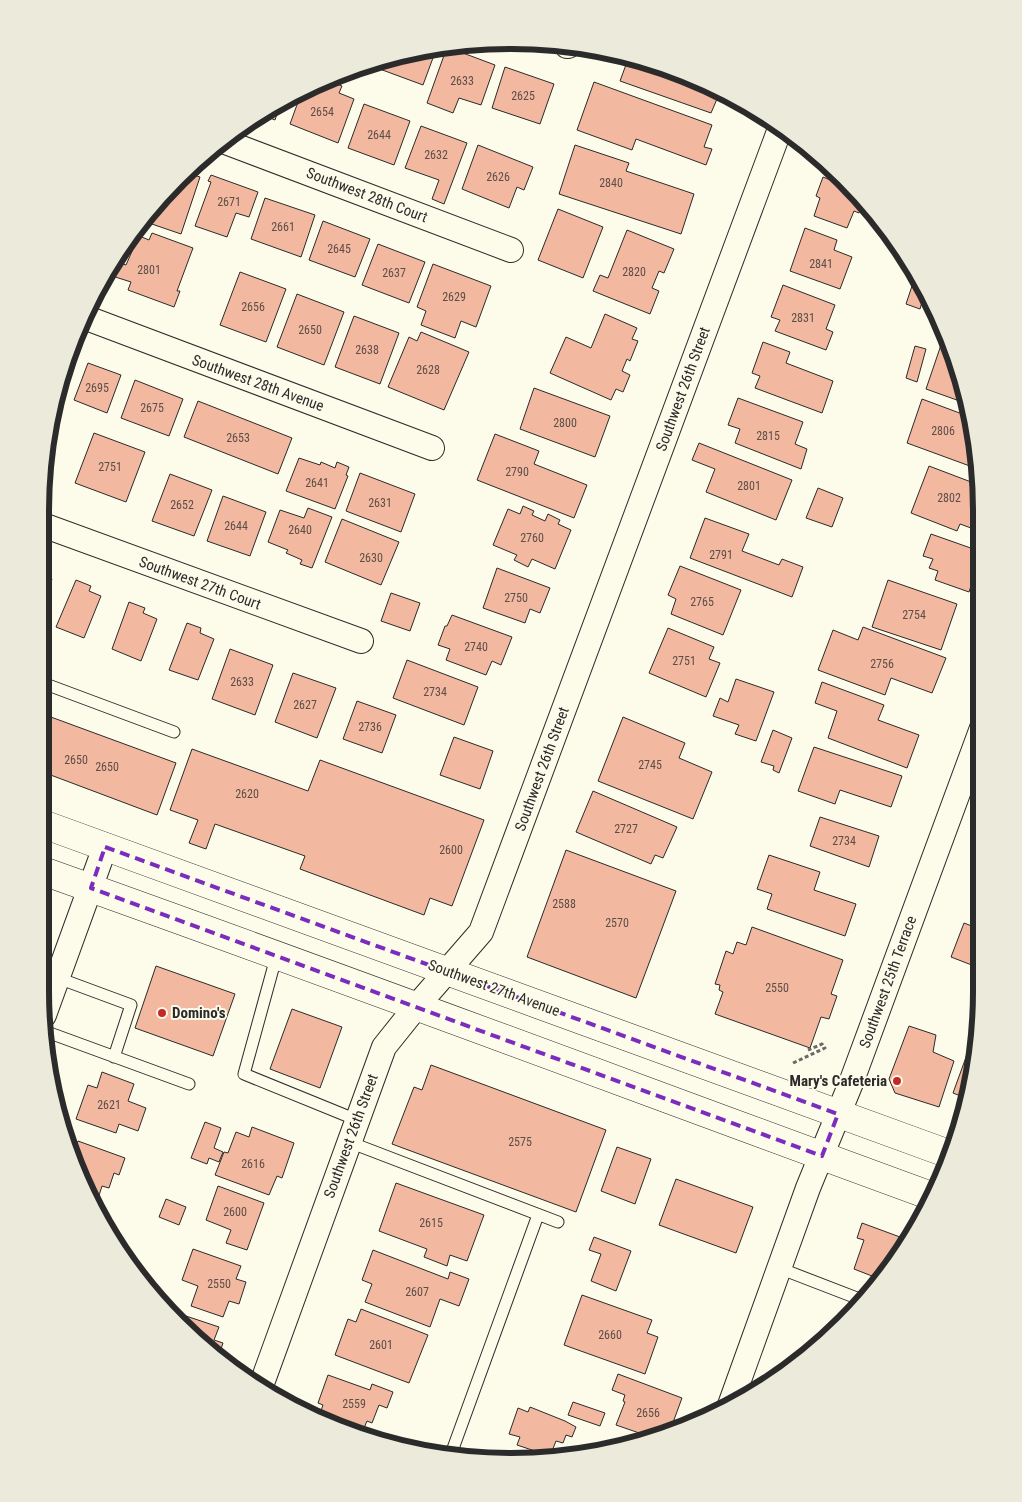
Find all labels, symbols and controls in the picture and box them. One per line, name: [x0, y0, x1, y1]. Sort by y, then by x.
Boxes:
house number: 2633: [450, 74, 474, 88]
house number: 2625: [511, 89, 535, 103]
house number: 2654: [310, 105, 334, 119]
house number: 2644: [367, 128, 391, 142]
house number: 2632: [424, 148, 448, 162]
street label: Southwest 28th Court: [304, 164, 430, 226]
house number: 2626: [486, 170, 510, 184]
house number: 2840: [599, 176, 623, 190]
house number: 2671: [217, 195, 241, 209]
house number: 2661: [271, 220, 295, 234]
house number: 2645: [327, 242, 351, 256]
house number: 2841: [809, 257, 833, 271]
house number: 2801: [137, 263, 161, 277]
house number: 2820: [622, 265, 646, 279]
house number: 2637: [382, 266, 406, 280]
house number: 2629: [442, 290, 466, 304]
house number: 2656: [241, 300, 265, 314]
house number: 2831: [791, 311, 815, 325]
house number: 2650: [298, 323, 322, 337]
street label: Southwest 26th Street: [652, 324, 714, 454]
house number: 2638: [355, 343, 379, 357]
street label: Southwest 28th Avenue: [190, 351, 326, 415]
house number: 2628: [416, 363, 440, 377]
house number: 2695: [85, 381, 109, 395]
house number: 2675: [140, 401, 164, 415]
house number: 2800: [553, 416, 577, 430]
house number: 2806: [931, 424, 955, 438]
house number: 2815: [756, 429, 780, 443]
house number: 2653: [226, 431, 250, 445]
house number: 2751: [98, 460, 122, 474]
house number: 2790: [505, 465, 529, 479]
house number: 2641: [305, 476, 329, 490]
house number: 2801: [737, 479, 761, 493]
house number: 2802: [937, 491, 961, 505]
house number: 2631: [368, 496, 392, 510]
house number: 2652: [170, 498, 194, 512]
house number: 2644: [224, 519, 248, 533]
house number: 2640: [288, 523, 312, 537]
house number: 2760: [520, 531, 544, 545]
house number: 2791: [709, 548, 733, 562]
house number: 2630: [359, 551, 383, 565]
street label: Southwest 27th Court: [137, 553, 263, 613]
house number: 2750: [504, 591, 528, 605]
house number: 2765: [690, 595, 714, 609]
house number: 2754: [902, 608, 926, 622]
house number: 2740: [464, 640, 488, 654]
house number: 2751: [672, 654, 696, 668]
house number: 2756: [870, 657, 894, 671]
house number: 2633: [230, 675, 254, 689]
house number: 2734: [423, 685, 447, 699]
house number: 2627: [293, 698, 317, 712]
street label: Southwest 26th Street: [511, 704, 573, 834]
house number: 2736: [358, 720, 382, 734]
house number: 2650: [64, 753, 88, 767]
house number: 2745: [638, 758, 662, 772]
house number: 2650: [95, 760, 119, 774]
house number: 2620: [235, 787, 259, 801]
house number: 2727: [614, 822, 638, 836]
house number: 2734: [832, 834, 856, 848]
house number: 2600: [439, 843, 463, 857]
house number: 2588: [552, 897, 576, 911]
street label: Southwest 25th Terrace: [856, 913, 920, 1051]
house number: 2570: [605, 916, 629, 930]
street label: Southwest 27th Avenue: [426, 956, 562, 1020]
house number: 2550: [765, 981, 789, 995]
place label: Domino's: [172, 1004, 226, 1022]
marker: Domino's: [156, 1007, 168, 1019]
street label: Southwest 26th Street: [320, 1071, 382, 1201]
place label: Mary's Cafeteria: [790, 1072, 887, 1090]
marker: Mary's Cafeteria: [891, 1075, 903, 1087]
house number: 2621: [97, 1098, 121, 1112]
house number: 2575: [508, 1135, 532, 1149]
house number: 2616: [241, 1157, 265, 1171]
house number: 2600: [223, 1205, 247, 1219]
house number: 2615: [419, 1216, 443, 1230]
house number: 2550: [207, 1277, 231, 1291]
house number: 2607: [405, 1285, 429, 1299]
house number: 2660: [598, 1328, 622, 1342]
house number: 2601: [369, 1338, 393, 1352]
house number: 2559: [342, 1397, 366, 1411]
house number: 2656: [636, 1406, 660, 1420]

